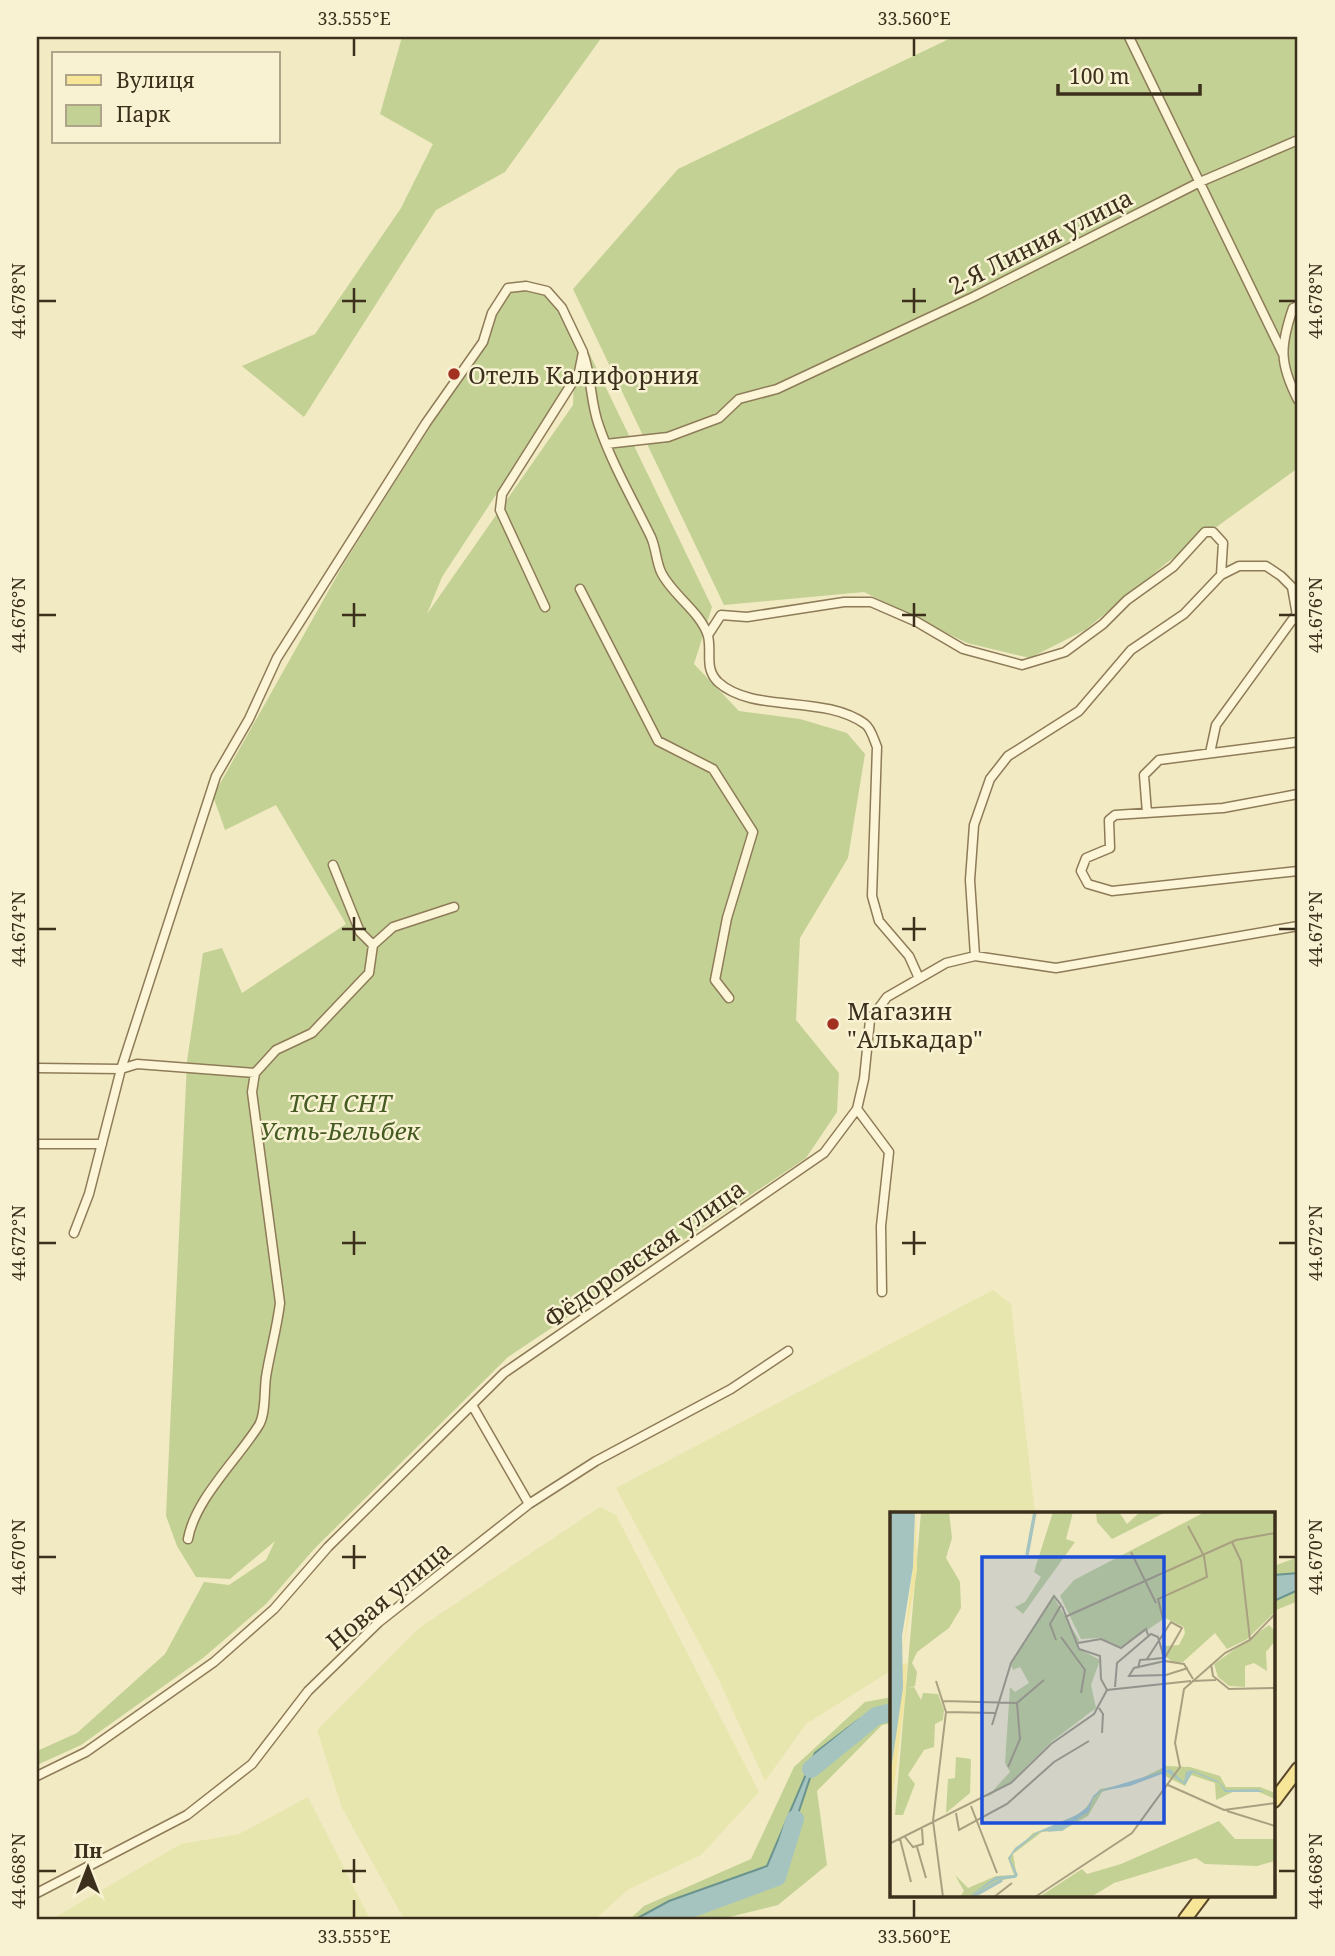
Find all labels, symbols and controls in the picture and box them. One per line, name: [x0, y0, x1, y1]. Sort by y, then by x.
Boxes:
text: 33.555°E: [317, 6, 391, 30]
text: 33.560°E: [877, 6, 951, 30]
legend: [52, 52, 280, 144]
scale bar: [1058, 52, 1200, 96]
text: 100 m: [1069, 62, 1130, 90]
text: Вулиця: [116, 66, 195, 94]
text: Парк: [116, 100, 171, 128]
street label: 2-Я Линия улица: [942, 180, 1138, 302]
text: 44.678°N: [6, 263, 30, 339]
text: 44.678°N: [1303, 263, 1327, 339]
place label: Отель Калифорния: [468, 358, 699, 391]
marker: Отель Калифорния: [446, 366, 462, 382]
text: 44.676°N: [6, 577, 30, 653]
text: 44.676°N: [1303, 577, 1327, 653]
text: 44.674°N: [6, 891, 30, 967]
text: 44.674°N: [1303, 891, 1327, 967]
place label: Магазин "Алькадар": [847, 994, 983, 1055]
marker: Магазин "Алькадар": [825, 1016, 841, 1032]
park label: ТСН СНТ Усть-Бельбек: [260, 1086, 421, 1147]
street label: Фёдоровская улица: [537, 1171, 751, 1335]
text: 44.672°N: [6, 1205, 30, 1281]
text: 44.672°N: [1303, 1205, 1327, 1281]
inset map: [890, 1512, 1276, 1896]
text: 44.670°N: [6, 1519, 30, 1595]
text: 44.670°N: [1303, 1519, 1327, 1595]
street label: Новая улица: [318, 1533, 458, 1657]
text: 44.668°N: [6, 1833, 30, 1909]
text: 44.668°N: [1303, 1833, 1327, 1909]
north arrow: [52, 1834, 122, 1904]
text: Пн: [74, 1838, 102, 1864]
text: 33.555°E: [317, 1924, 391, 1948]
text: 33.560°E: [877, 1924, 951, 1948]

